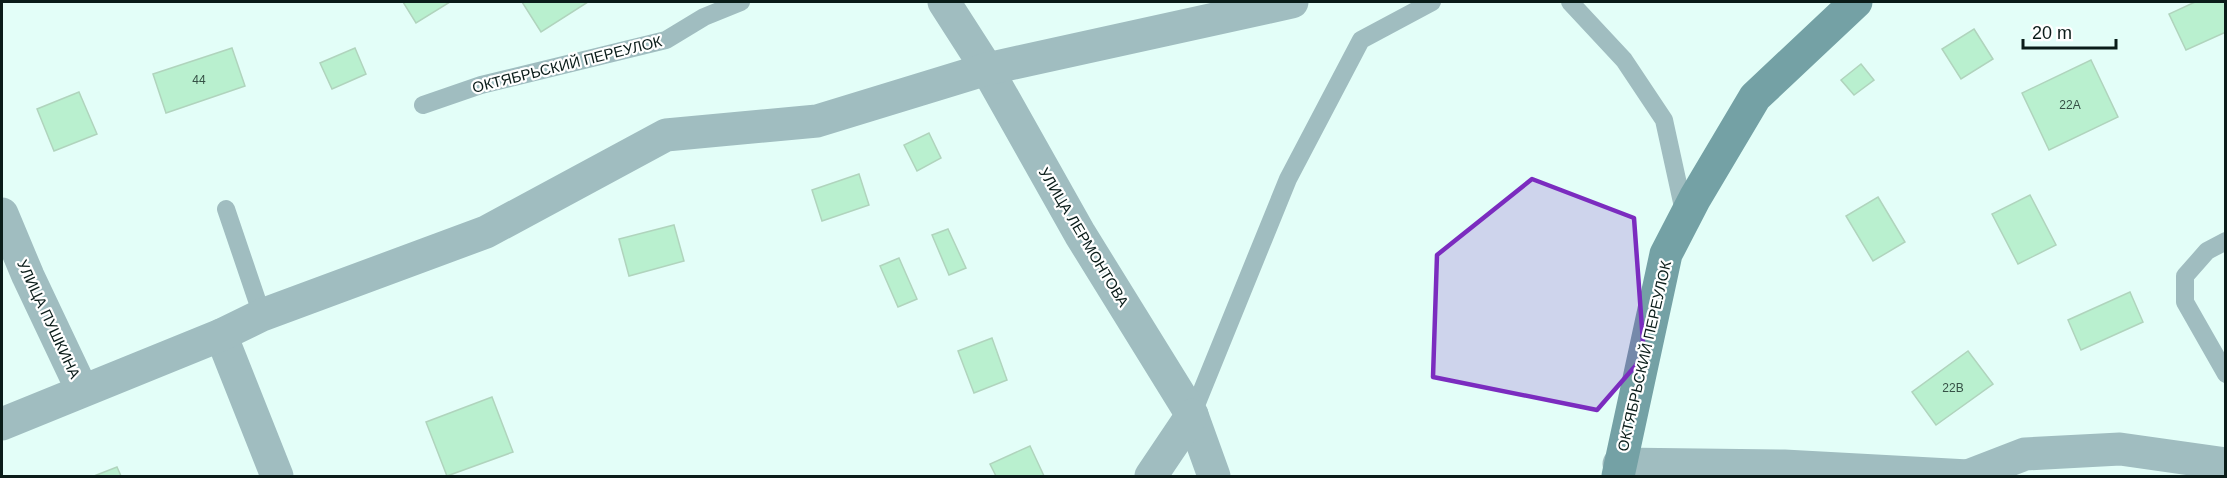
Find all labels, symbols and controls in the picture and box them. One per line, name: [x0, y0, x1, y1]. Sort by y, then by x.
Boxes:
scale bar: [2023, 12, 2116, 50]
text: 20 m: [2032, 23, 2072, 43]
street label: ОКТЯБРЬСКИЙ ПЕРЕУЛОК: [470, 32, 664, 96]
house number: 44: [192, 73, 206, 87]
house number: 22А: [2059, 98, 2081, 112]
street label: УЛИЦА ЛЕРМОНТОВА: [1036, 164, 1132, 310]
street label: УЛИЦА ПУШКИНА: [14, 257, 84, 381]
street label: ОКТЯБРЬСКИЙ ПЕРЕУЛОК: [1614, 259, 1674, 453]
house number: 22В: [1942, 381, 1964, 395]

